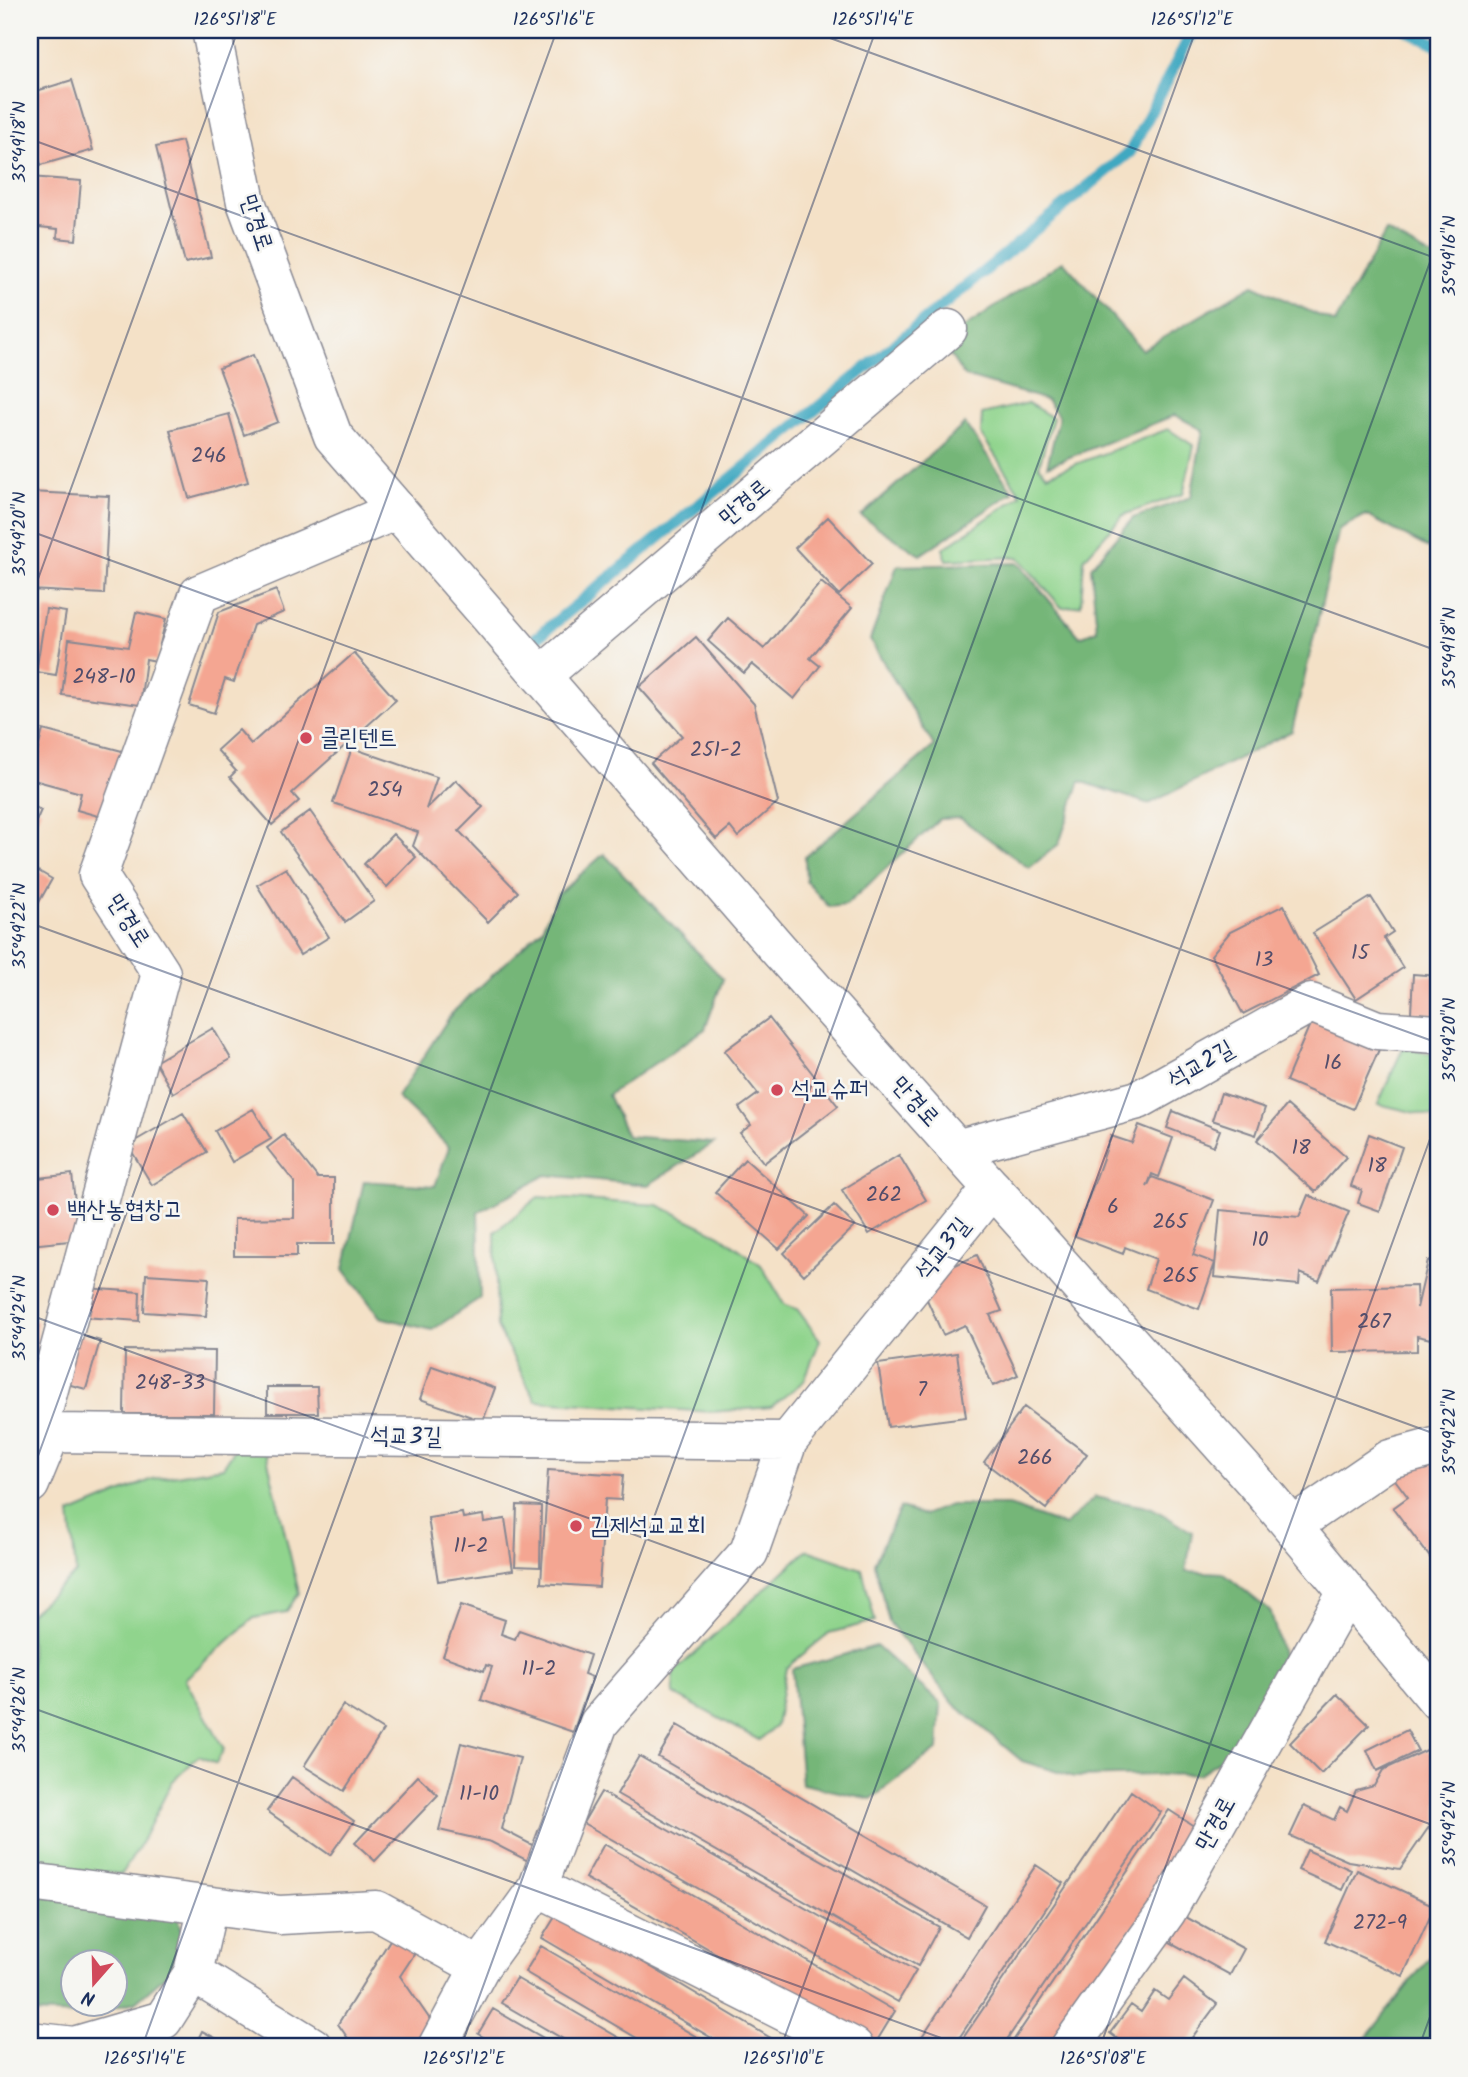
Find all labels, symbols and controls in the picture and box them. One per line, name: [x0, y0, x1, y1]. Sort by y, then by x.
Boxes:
text: 126°51'18"E: [193, 6, 277, 35]
text: 126°51'16"E: [513, 6, 596, 35]
text: 126°51'14"E: [832, 6, 915, 35]
text: 126°51'12"E: [1151, 6, 1234, 35]
text: 35°49'18"N: [6, 101, 35, 183]
street label: 만경로: [229, 189, 283, 257]
text: 35°49'16"N: [1436, 215, 1465, 297]
house number: 246: [191, 440, 227, 473]
street label: 만경로: [710, 469, 780, 537]
text: 35°49'20"N: [6, 492, 35, 576]
text: 35°49'18"N: [1436, 607, 1465, 689]
house number: 248-10: [72, 661, 136, 694]
place label: 클린텐트: [320, 719, 397, 758]
marker: 클린텐트: [298, 730, 314, 746]
house number: 251-2: [690, 734, 742, 767]
house number: 254: [367, 774, 403, 807]
text: 35°49'22"N: [6, 883, 35, 969]
street label: 만경로: [96, 886, 160, 956]
house number: 15: [1351, 937, 1371, 970]
house number: 13: [1255, 944, 1273, 977]
text: 35°49'20"N: [1436, 998, 1465, 1082]
street label: 석교2길: [1160, 1030, 1242, 1100]
house number: 16: [1324, 1047, 1342, 1080]
street label: 만경로: [881, 1067, 949, 1137]
place label: 석교슈퍼: [791, 1071, 868, 1110]
marker: 석교슈퍼: [769, 1082, 785, 1098]
house number: 18: [1291, 1132, 1311, 1165]
house number: 18: [1367, 1150, 1387, 1183]
house number: 262: [866, 1179, 902, 1212]
place label: 백산농협창고: [67, 1191, 183, 1230]
house number: 6: [1107, 1191, 1119, 1224]
marker: 백산농협창고: [45, 1202, 61, 1218]
house number: 265: [1152, 1206, 1189, 1239]
street label: 석교3길: [905, 1209, 981, 1289]
house number: 10: [1251, 1224, 1269, 1257]
house number: 265: [1162, 1260, 1199, 1293]
text: 35°49'24"N: [6, 1275, 35, 1361]
house number: 267: [1357, 1306, 1392, 1339]
house number: 248-33: [135, 1367, 205, 1400]
house number: 7: [917, 1374, 928, 1407]
text: 35°49'22"N: [1436, 1389, 1465, 1475]
street label: 석교3길: [370, 1417, 442, 1457]
house number: 266: [1017, 1442, 1053, 1475]
place label: 김제석교교회: [590, 1507, 706, 1546]
marker: 김제석교교회: [568, 1518, 584, 1534]
house number: 11-2: [453, 1530, 489, 1563]
house number: 11-2: [521, 1653, 557, 1686]
text: 35°49'26"N: [6, 1667, 35, 1753]
house number: 11-10: [459, 1778, 499, 1811]
text: 35°49'24"N: [1436, 1781, 1465, 1867]
street label: 만경로: [1185, 1789, 1247, 1859]
house number: 272-9: [1353, 1907, 1407, 1940]
north arrow: [60, 1948, 130, 2018]
text: N: [78, 1981, 100, 2013]
text: 126°51'14"E: [104, 2045, 187, 2074]
text: 126°51'12"E: [423, 2045, 506, 2074]
text: 126°51'10"E: [743, 2045, 825, 2074]
text: 126°51'08"E: [1060, 2045, 1147, 2074]

